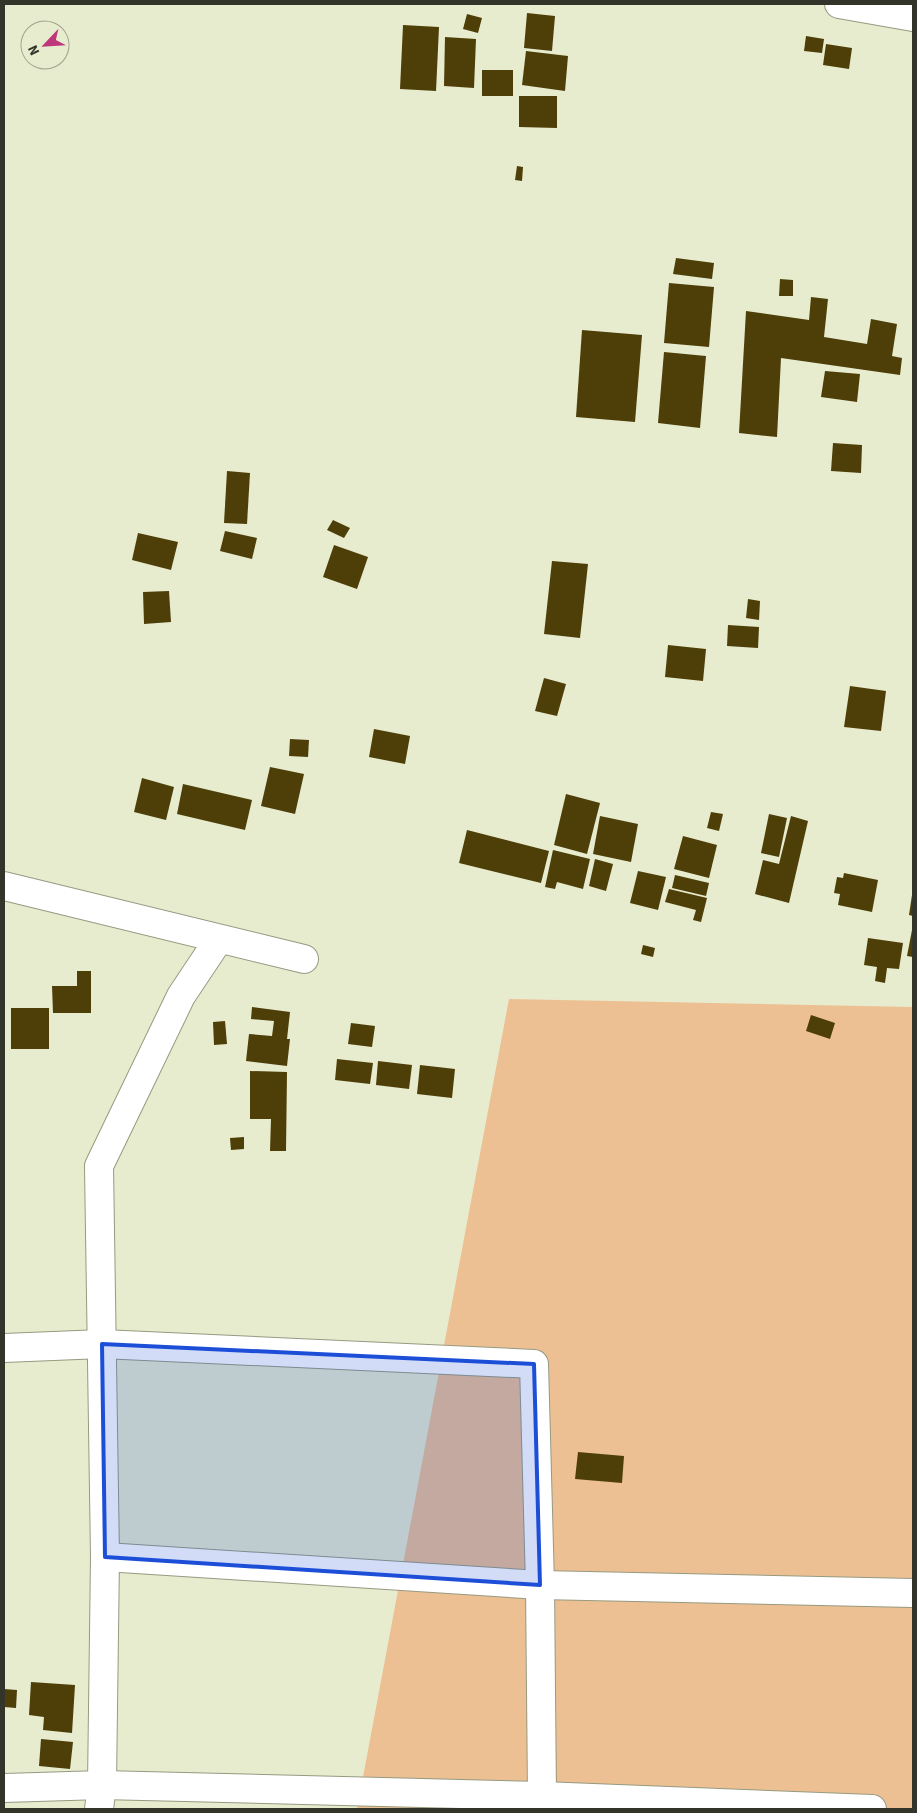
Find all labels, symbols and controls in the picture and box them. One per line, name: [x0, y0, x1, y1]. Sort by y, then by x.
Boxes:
north arrow: [20, 20, 70, 70]
text: N: [23, 42, 45, 59]

